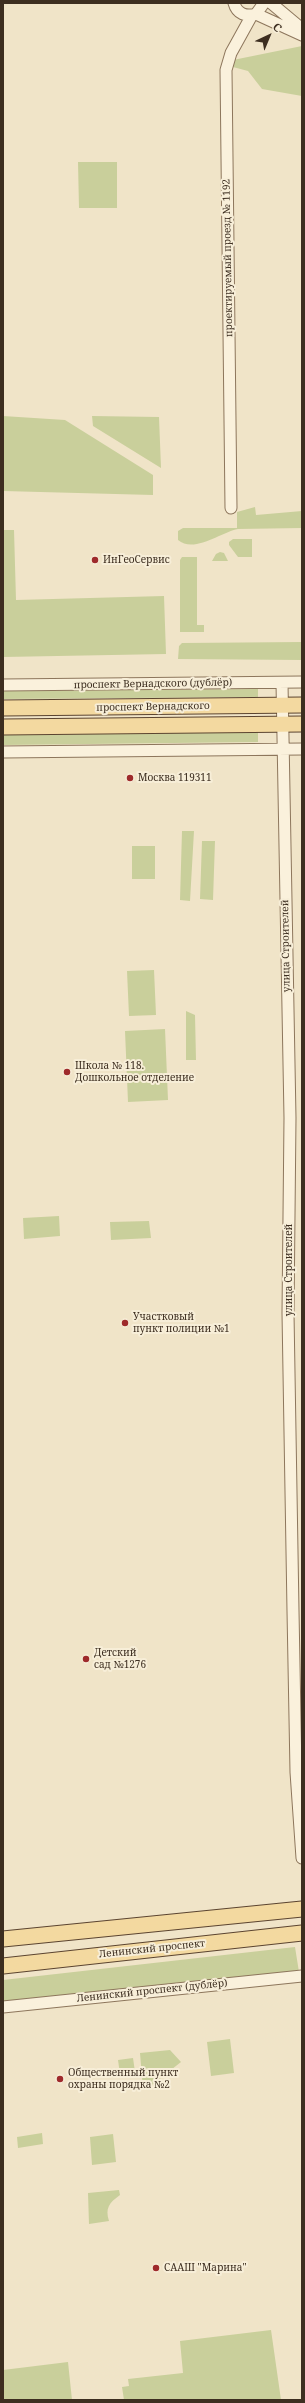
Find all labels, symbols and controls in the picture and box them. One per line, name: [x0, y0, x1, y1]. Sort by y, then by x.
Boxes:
north arrow: [249, 16, 289, 56]
text: С: [270, 19, 286, 35]
street label: проектируемый проезд № 1192: [221, 179, 235, 337]
place label: ИнГеоСервис: [103, 554, 170, 566]
marker: ИнГеоСервис: [90, 555, 100, 565]
street label: проспект Вернадского (дублёр): [74, 677, 232, 691]
street label: проспект Вернадского: [96, 700, 210, 714]
place label: Москва 119311: [138, 772, 212, 784]
marker: Москва 119311: [125, 773, 135, 783]
street label: улица Строителей: [279, 900, 293, 992]
place label: Школа № 118. Дошкольное отделение: [75, 1060, 194, 1084]
marker: Школа № 118. Дошкольное отделение: [62, 1067, 72, 1077]
street label: улица Строителей: [283, 1224, 295, 1316]
place label: Участковый пункт полиции №1: [133, 1311, 230, 1334]
marker: Участковый пункт полиции №1: [120, 1318, 130, 1328]
place label: Детский сад №1276: [94, 1647, 146, 1670]
marker: Детский сад №1276: [81, 1654, 91, 1664]
street label: Ленинский проспект: [98, 1937, 206, 1961]
street label: Ленинский проспект (дублёр): [76, 1977, 228, 2005]
place label: Общественный пункт охраны порядка №2: [68, 2067, 178, 2090]
marker: Общественный пункт охраны порядка №2: [55, 2074, 65, 2084]
place label: СААШ "Марина": [164, 2262, 246, 2274]
marker: СААШ "Марина": [151, 2263, 161, 2273]

